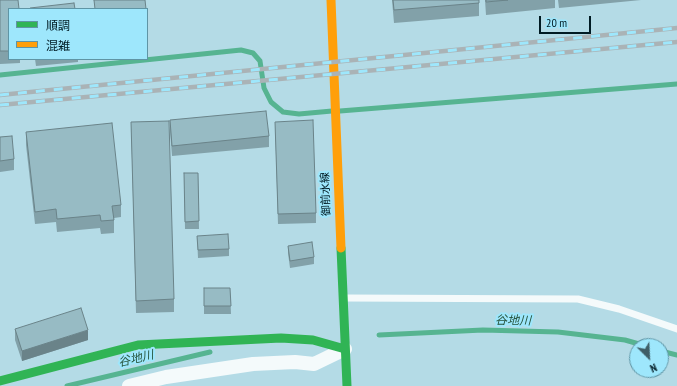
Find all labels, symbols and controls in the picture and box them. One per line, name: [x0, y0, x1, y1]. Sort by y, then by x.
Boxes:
legend: [8, 8, 148, 60]
scale bar: [541, 8, 593, 34]
text: 20 m: [546, 15, 567, 30]
text: 順調: [46, 18, 70, 33]
text: 混雑: [46, 38, 70, 53]
street label: 御前水線: [319, 172, 333, 216]
water label: 谷地川: [495, 313, 531, 329]
north arrow: [629, 338, 669, 378]
water label: 谷地川: [117, 348, 155, 370]
text: N: [648, 360, 659, 376]

